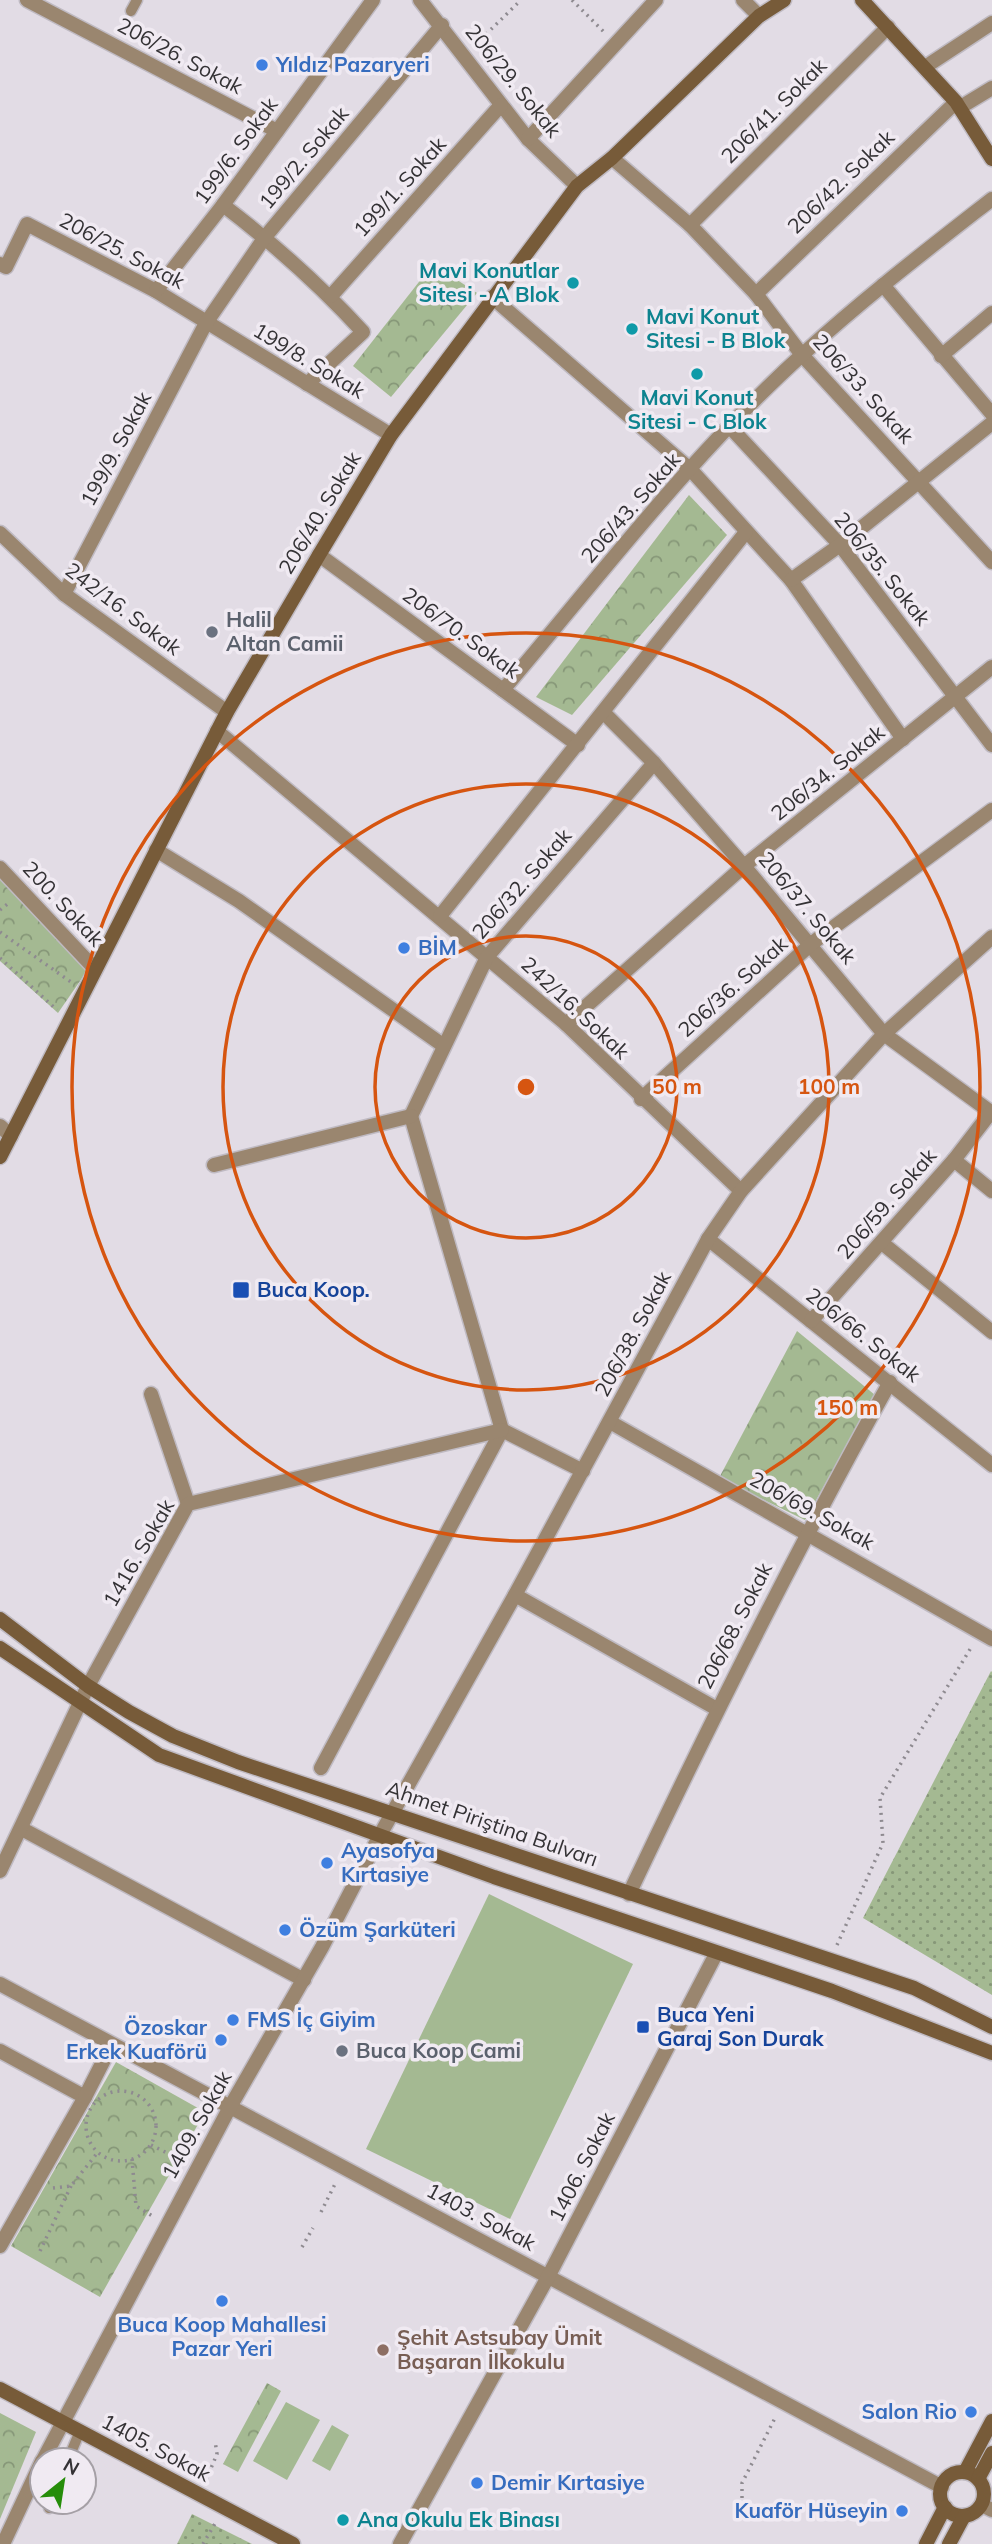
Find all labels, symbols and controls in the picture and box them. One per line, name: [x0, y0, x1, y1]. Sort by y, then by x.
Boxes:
street label: 206/26. Sokak: [113, 11, 248, 99]
street label: 206/29. Sokak: [460, 18, 568, 142]
place label: Yıldız Pazaryeri: [275, 51, 430, 77]
street label: 206/41. Sokak: [715, 52, 832, 168]
marker: Yıldız Pazaryeri: [254, 57, 270, 73]
street label: 199/6. Sokak: [188, 92, 283, 209]
street label: 199/2. Sokak: [253, 101, 354, 214]
street label: 206/42. Sokak: [781, 124, 899, 239]
street label: 199/1. Sokak: [347, 131, 451, 242]
street label: 206/25. Sokak: [55, 206, 190, 294]
place label: Mavi Konutlar Sitesi - A Blok: [418, 257, 560, 307]
marker: Mavi Konutlar Sitesi - A Blok: [565, 275, 581, 291]
place label: Mavi Konut Sitesi - B Blok: [646, 303, 786, 353]
street label: 199/8. Sokak: [249, 317, 370, 404]
marker: Mavi Konut Sitesi - B Blok: [624, 321, 640, 337]
street label: 206/33. Sokak: [808, 328, 920, 449]
marker: Mavi Konut Sitesi - C Blok: [689, 366, 705, 382]
place label: Mavi Konut Sitesi - C Blok: [627, 384, 767, 434]
street label: 199/9. Sokak: [74, 387, 156, 510]
street label: 206/40. Sokak: [272, 446, 366, 579]
street label: 206/43. Sokak: [575, 446, 686, 568]
street label: 206/35. Sokak: [829, 506, 937, 630]
street label: 242/16. Sokak: [60, 556, 187, 660]
street label: 206/70. Sokak: [398, 581, 525, 684]
place label: Halil Altan Camii: [226, 606, 344, 656]
marker: Halil Altan Camii: [204, 624, 220, 640]
street label: 206/34. Sokak: [765, 718, 889, 826]
street label: 206/32. Sokak: [466, 822, 577, 944]
street label: 206/37. Sokak: [753, 846, 862, 969]
street label: 200. Sokak: [18, 855, 110, 952]
street label: 206/36. Sokak: [672, 930, 793, 1042]
place label: BİM: [418, 934, 457, 960]
marker: BİM: [396, 940, 412, 956]
street label: 242/16. Sokak: [516, 951, 635, 1064]
text: 50 m: [652, 1073, 702, 1099]
text: 100 m: [798, 1073, 860, 1099]
centre of rings: [514, 1075, 538, 1099]
street label: 206/59. Sokak: [831, 1142, 942, 1264]
street label: 206/38. Sokak: [588, 1266, 676, 1401]
place label: Buca Koop.: [257, 1276, 370, 1302]
marker: Buca Koop.: [231, 1280, 251, 1300]
street label: 206/66. Sokak: [801, 1281, 926, 1387]
text: 150 m: [816, 1394, 878, 1420]
street label: 206/69. Sokak: [746, 1465, 880, 1555]
street label: 1416. Sokak: [97, 1494, 179, 1611]
street label: 206/68. Sokak: [691, 1558, 777, 1693]
street label: Ahmet Piriştina Bulvarı: [383, 1775, 602, 1872]
place label: Ayasofya Kırtasiye: [341, 1837, 435, 1887]
marker: Ayasofya Kırtasiye: [319, 1855, 335, 1871]
place label: Özüm Şarküteri: [299, 1916, 456, 1942]
marker: Özüm Şarküteri: [277, 1922, 293, 1938]
place label: Buca Yeni Garaj Son Durak: [657, 2001, 824, 2051]
place label: FMS İç Giyim: [247, 2006, 376, 2032]
marker: FMS İç Giyim: [225, 2012, 241, 2028]
place label: Özoskar Erkek Kuaförü: [66, 2014, 208, 2064]
marker: Buca Yeni Garaj Son Durak: [635, 2019, 651, 2035]
marker: Özoskar Erkek Kuaförü: [213, 2032, 229, 2048]
place label: Buca Koop Cami: [356, 2037, 521, 2063]
marker: Buca Koop Cami: [334, 2043, 350, 2059]
street label: 1409. Sokak: [156, 2066, 237, 2183]
street label: 1406. Sokak: [542, 2107, 620, 2226]
street label: 1403. Sokak: [422, 2176, 541, 2256]
marker: Buca Koop Mahallesi Pazar Yeri: [214, 2293, 230, 2309]
place label: Buca Koop Mahallesi Pazar Yeri: [117, 2311, 327, 2361]
place label: Şehit Astsubay Ümit Başaran İlkokulu: [397, 2324, 602, 2374]
marker: Şehit Astsubay Ümit Başaran İlkokulu: [375, 2342, 391, 2358]
place label: Salon Rio: [861, 2398, 957, 2424]
marker: Salon Rio: [963, 2404, 979, 2420]
street label: 1405. Sokak: [97, 2407, 216, 2487]
north arrow: [28, 2446, 98, 2516]
text: N: [59, 2452, 84, 2480]
place label: Demir Kırtasiye: [491, 2469, 645, 2495]
marker: Demir Kırtasiye: [469, 2475, 485, 2491]
place label: Kuaför Hüseyin: [735, 2497, 888, 2523]
marker: Kuaför Hüseyin: [894, 2503, 910, 2519]
place label: Ana Okulu Ek Binası: [357, 2506, 560, 2532]
marker: Ana Okulu Ek Binası: [335, 2512, 351, 2528]

